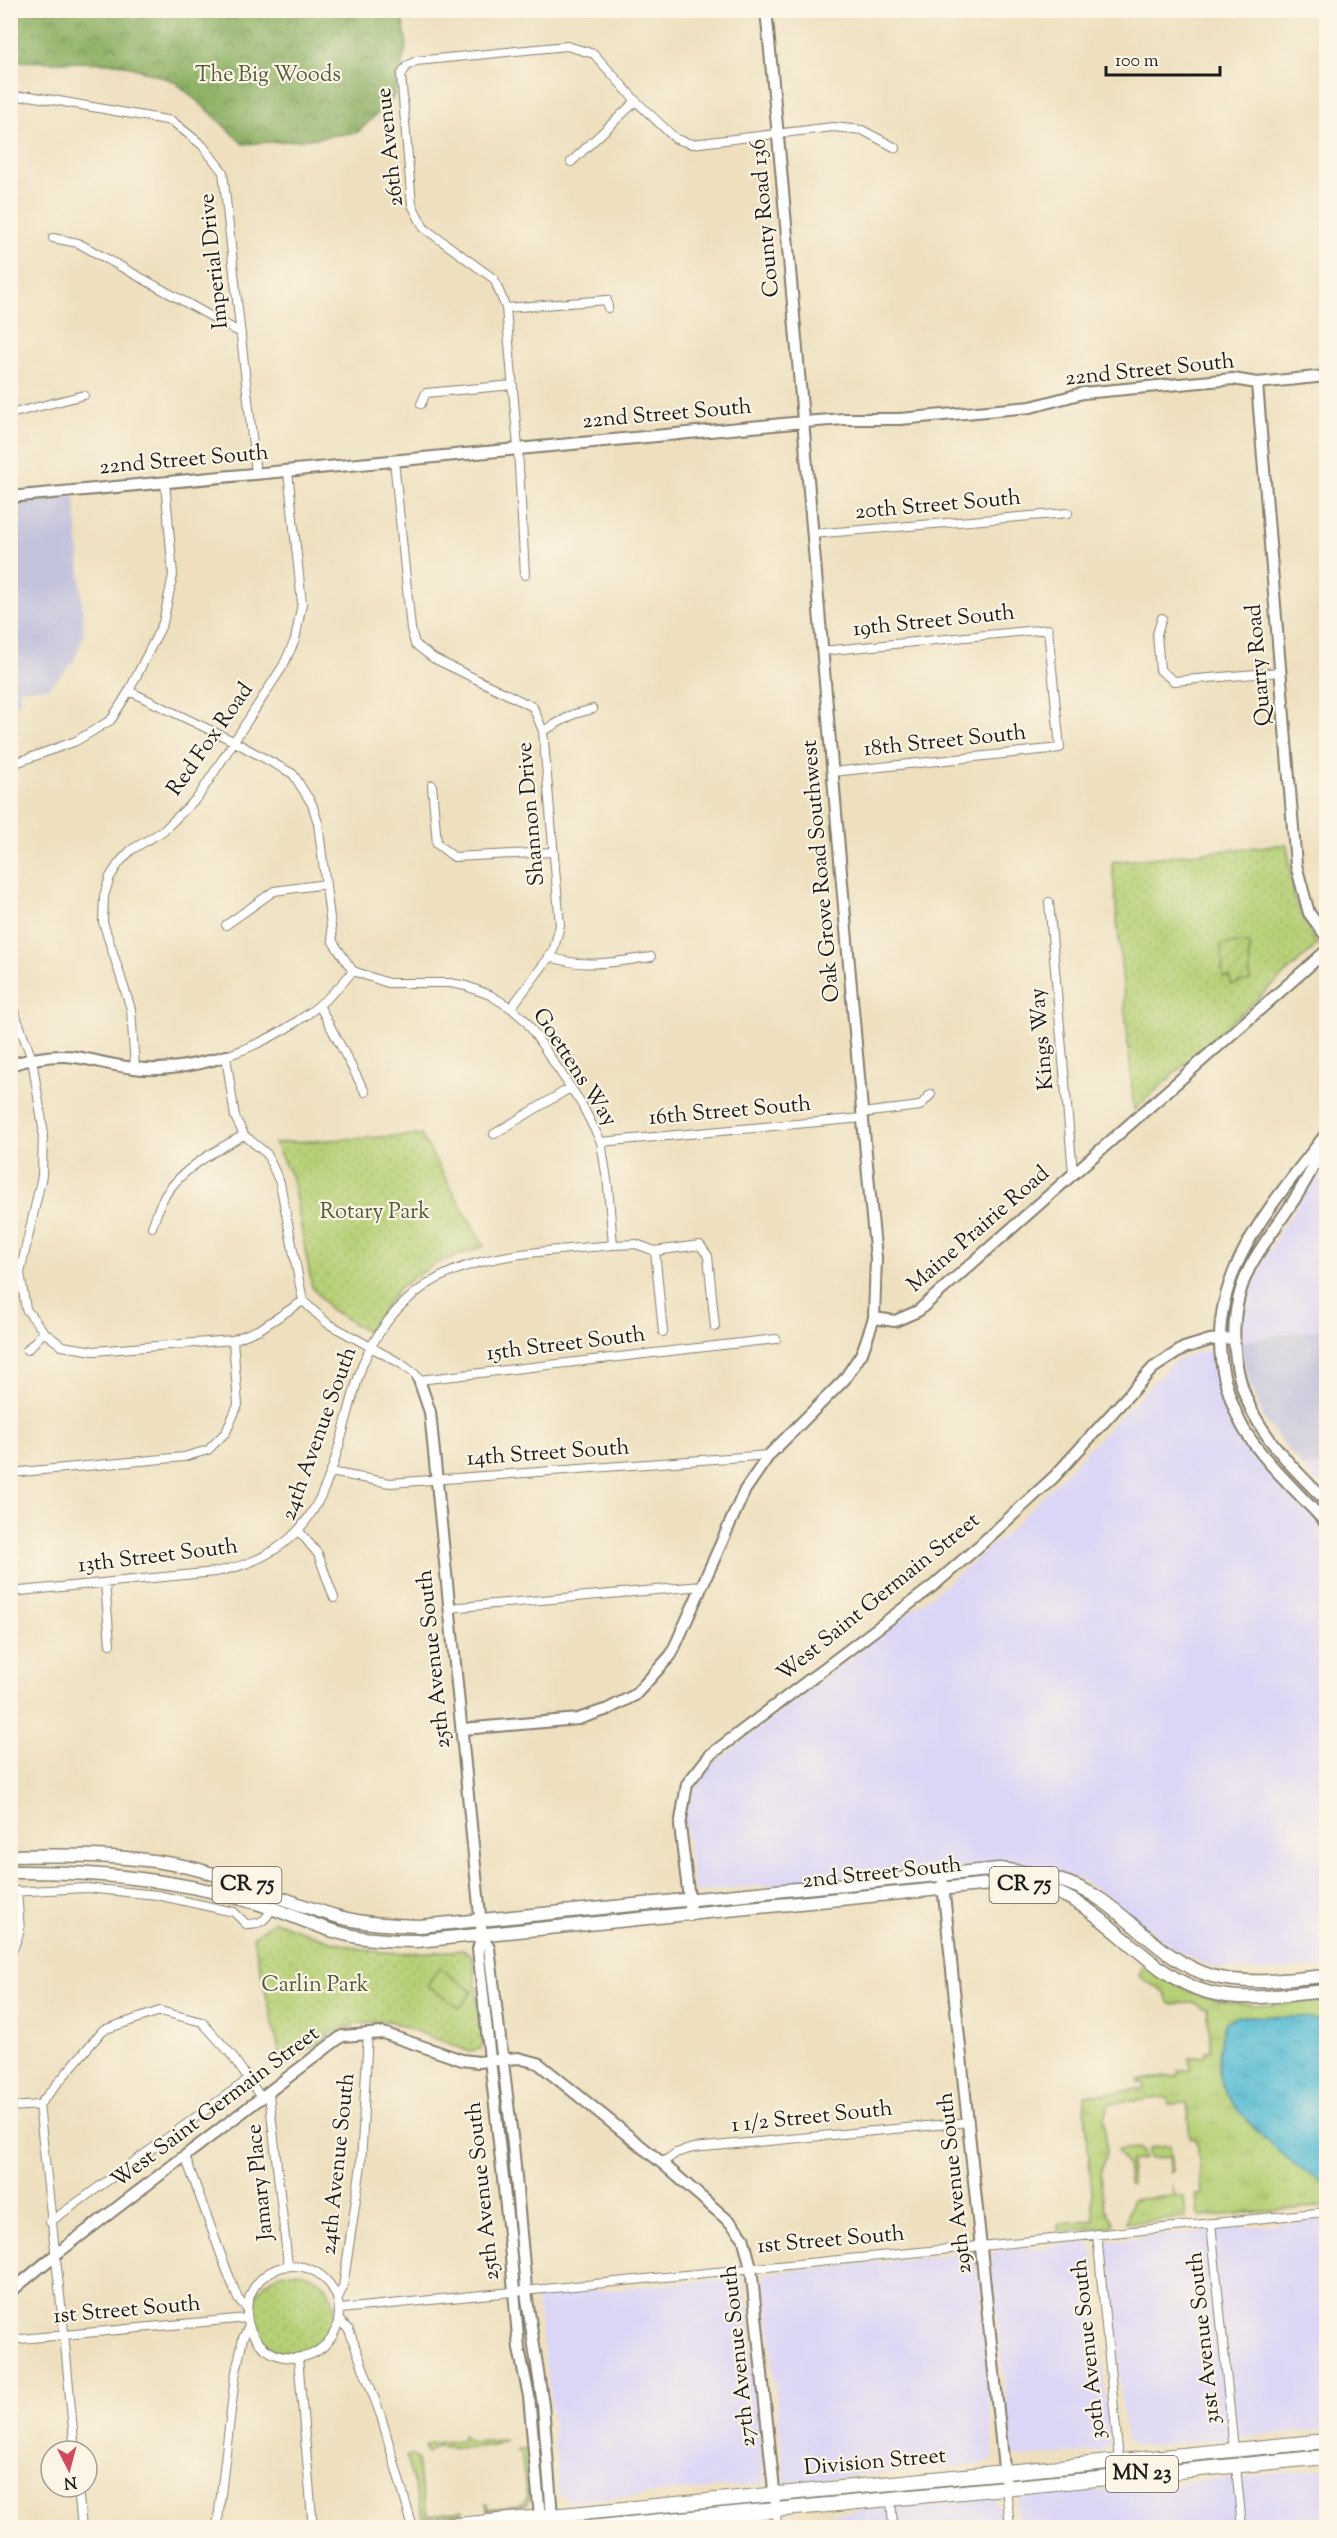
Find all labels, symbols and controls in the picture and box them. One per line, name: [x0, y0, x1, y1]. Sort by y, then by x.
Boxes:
scale bar: [1106, 39, 1220, 77]
text: 100 m: [1115, 49, 1159, 75]
park label: The Big Woods: [195, 60, 341, 92]
street label: 26th Avenue: [369, 86, 413, 208]
street label: County Road 136: [743, 137, 789, 299]
street label: Imperial Drive: [192, 192, 238, 330]
street label: 22nd Street South: [1064, 346, 1236, 396]
street label: 22nd Street South: [581, 392, 753, 438]
street label: 22nd Street South: [98, 438, 270, 484]
street label: 20th Street South: [854, 483, 1023, 529]
street label: 19th Street South: [851, 598, 1017, 646]
street label: Quarry Road: [1239, 603, 1281, 727]
street label: Red Fox Road: [160, 677, 262, 803]
street label: 18th Street South: [862, 718, 1028, 766]
street label: Oak Grove Road Southwest: [795, 738, 849, 1004]
street label: Shannon Drive: [510, 741, 554, 887]
street label: Kings Way: [1023, 986, 1063, 1092]
street label: Goettens Way: [524, 1002, 624, 1134]
street label: 16th Street South: [647, 1089, 813, 1135]
street label: Maine Prairie Road: [901, 1159, 1057, 1301]
park label: Rotary Park: [320, 1197, 430, 1229]
street label: 15th Street South: [485, 1319, 647, 1371]
street label: 24th Avenue South: [274, 1343, 366, 1525]
street label: 14th Street South: [465, 1432, 631, 1476]
street label: West Saint Germain Street: [770, 1506, 988, 1690]
street label: 13th Street South: [76, 1531, 240, 1583]
street label: 25th Avenue South: [410, 1568, 460, 1750]
street label: 2nd Street South: [801, 1850, 963, 1898]
road number: CR 75: [212, 1867, 282, 1903]
road number: CR 75: [990, 1867, 1058, 1903]
park label: Carlin Park: [261, 1970, 369, 2002]
street label: West Saint Germain Street: [105, 2019, 327, 2197]
street label: 24th Avenue South: [314, 2071, 364, 2257]
street label: 29th Avenue South: [931, 2091, 981, 2275]
street label: 1 1/2 Street South: [730, 2094, 894, 2142]
street label: 25th Avenue South: [459, 2100, 509, 2282]
street label: Jamary Place: [239, 2122, 283, 2243]
street label: 1st Street South: [756, 2219, 906, 2263]
street label: 31st Avenue South: [1180, 2250, 1230, 2426]
street label: 30th Avenue South: [1065, 2257, 1115, 2441]
street label: 27th Avenue South: [715, 2263, 765, 2449]
street label: 1st Street South: [52, 2289, 202, 2333]
north arrow: [39, 2439, 99, 2499]
street label: Division Street: [803, 2441, 948, 2485]
road number: MN 23: [1106, 2456, 1178, 2492]
text: N: [63, 2469, 78, 2494]

